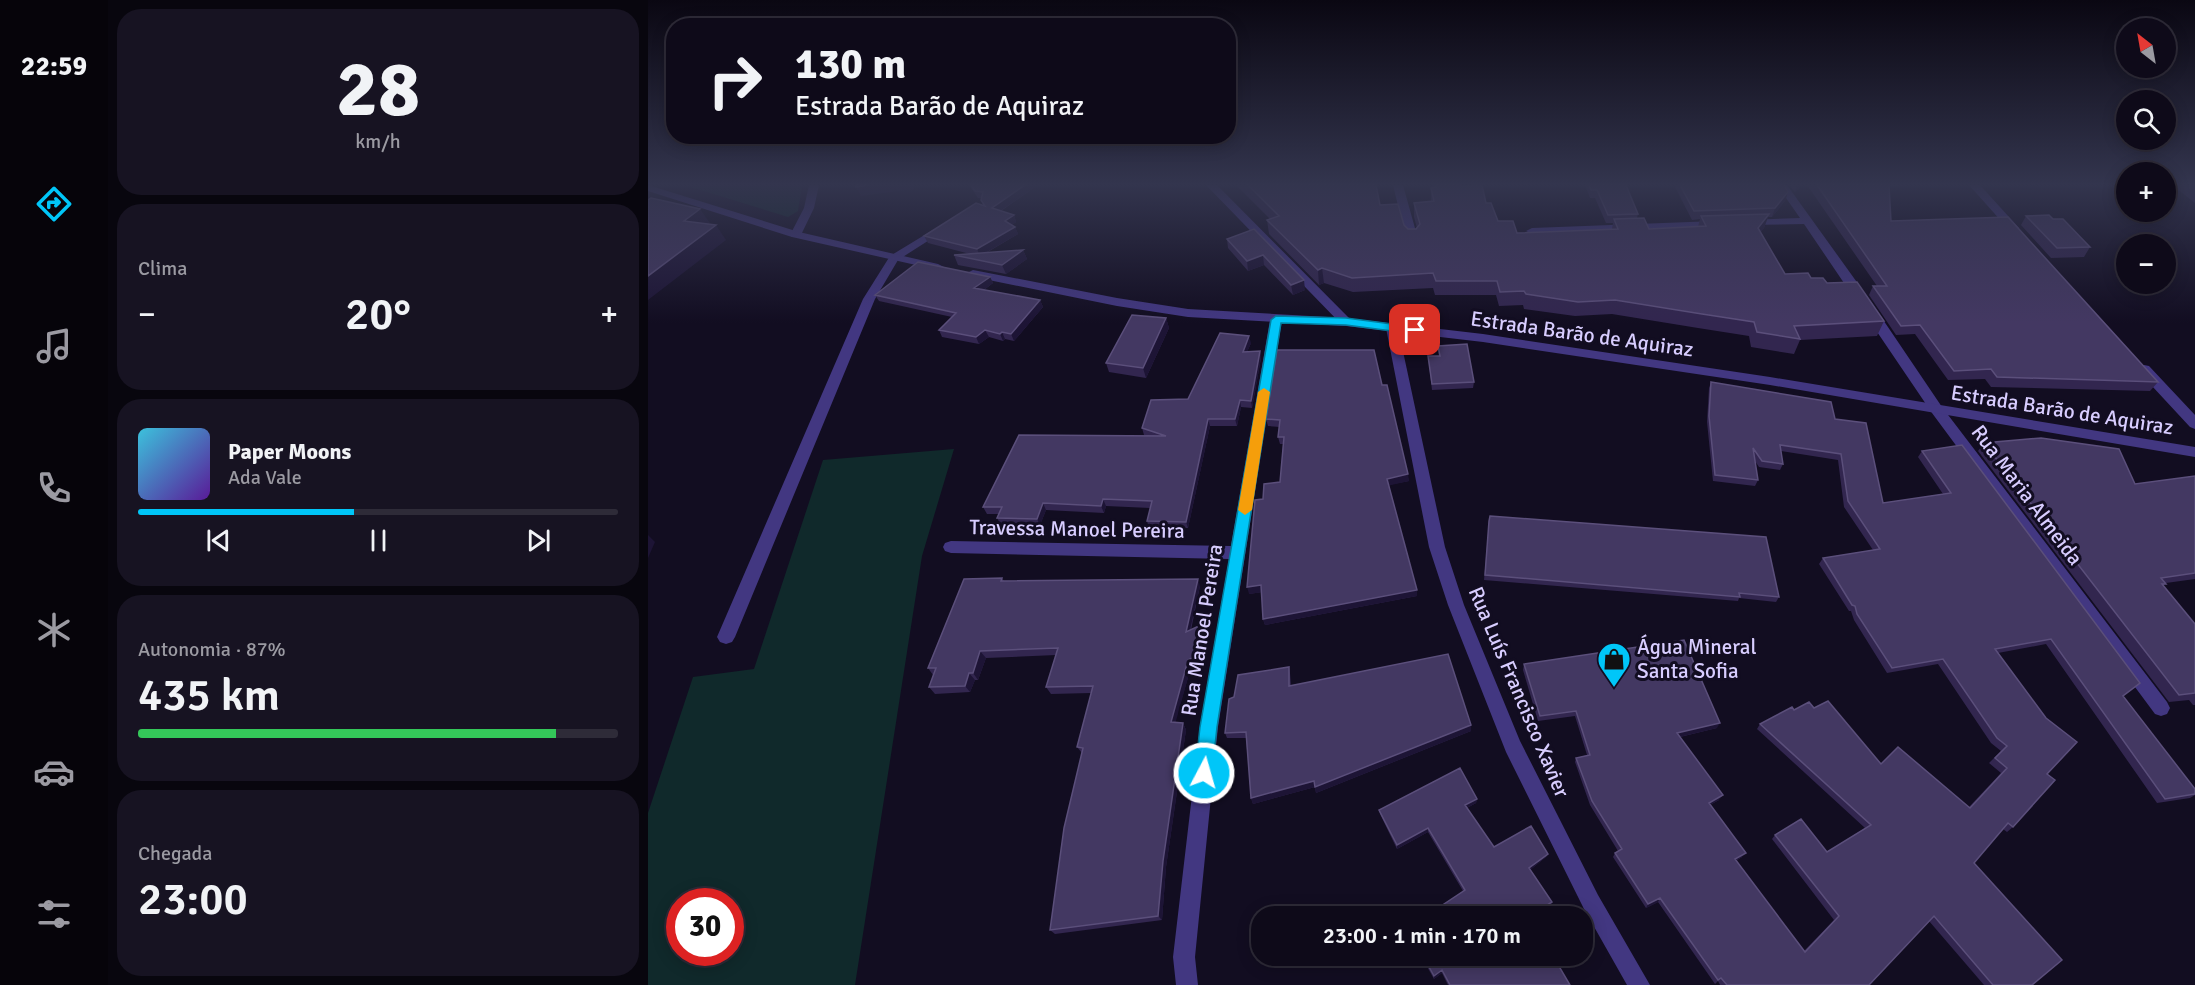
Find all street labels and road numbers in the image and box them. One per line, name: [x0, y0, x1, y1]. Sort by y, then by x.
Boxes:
street label: Estrada Barão de Aquiraz: [1469, 305, 1695, 363]
street label: Estrada Barão de Aquiraz: [1949, 380, 2175, 440]
street label: Rua Maria Almeida: [1966, 420, 2088, 570]
street label: Travessa Manoel Pereira: [969, 514, 1185, 544]
street label: Rua Manoel Pereira: [1176, 542, 1228, 718]
street label: Rua Luís Francisco Xavier: [1463, 583, 1575, 802]

